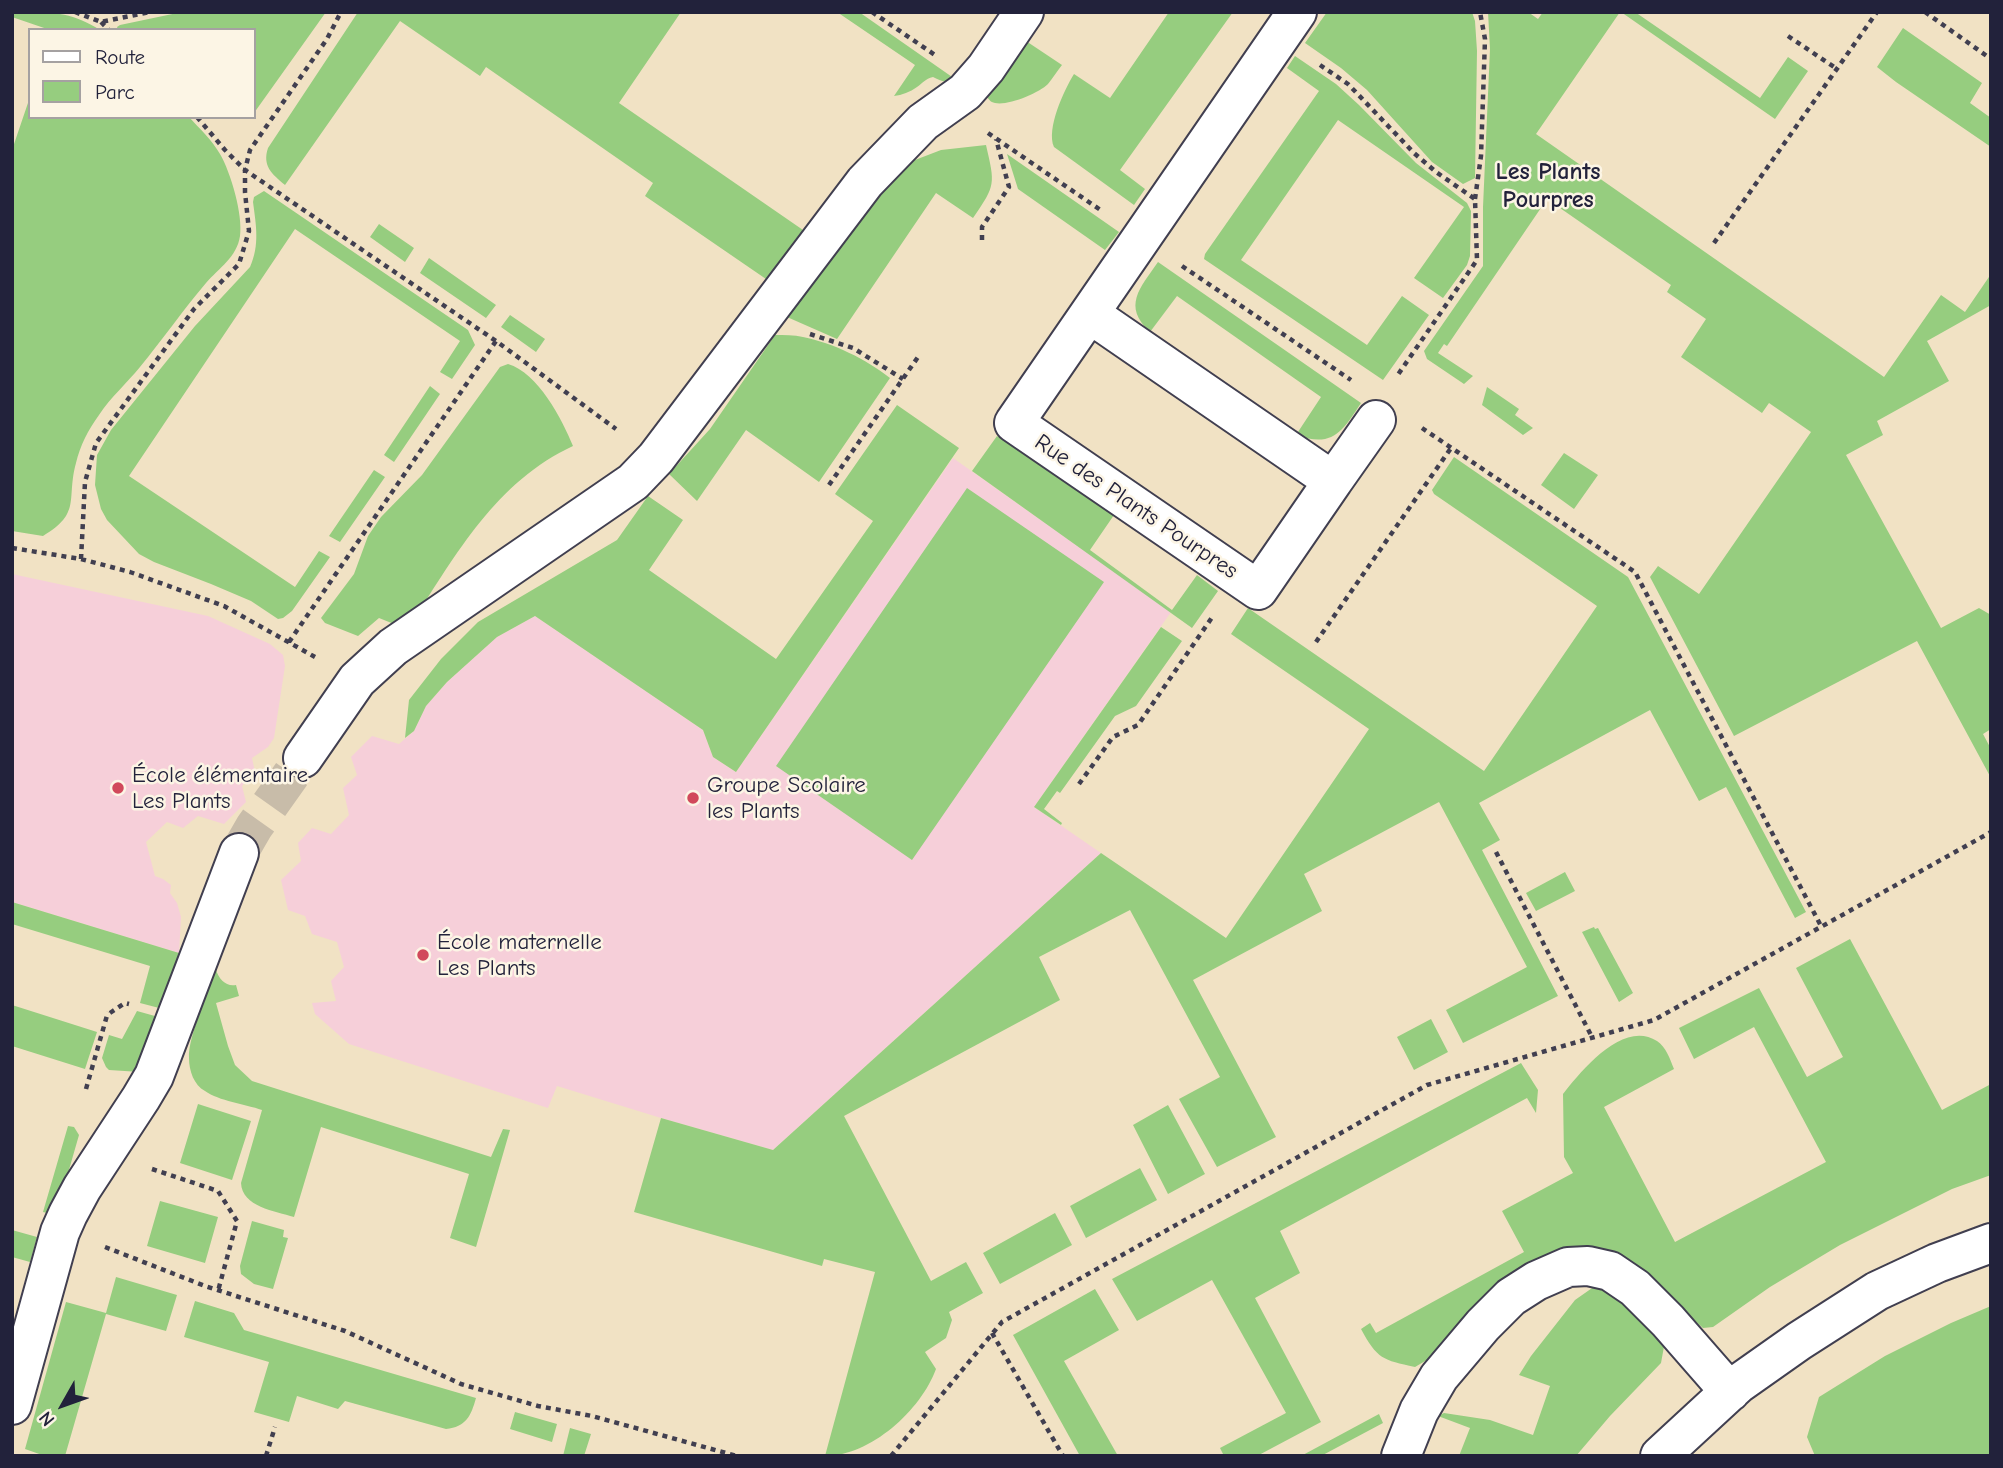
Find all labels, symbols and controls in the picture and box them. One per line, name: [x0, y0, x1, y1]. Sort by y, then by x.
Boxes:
legend: [28, 28, 256, 119]
text: Route: [95, 45, 145, 69]
text: Parc: [95, 80, 135, 104]
district label: Les Plants Pourpres: [1495, 158, 1601, 214]
street label: Rue des Plants Pourpres: [1029, 429, 1243, 585]
place label: École élémentaire Les Plants: [132, 761, 308, 815]
place label: Groupe Scolaire les Plants: [707, 771, 866, 825]
marker: École élémentaire Les Plants: [110, 780, 126, 796]
marker: Groupe Scolaire les Plants: [685, 790, 701, 806]
place label: École maternelle Les Plants: [437, 928, 602, 982]
marker: École maternelle Les Plants: [415, 947, 431, 963]
north arrow: [28, 1370, 98, 1440]
text: N: [35, 1407, 59, 1430]

